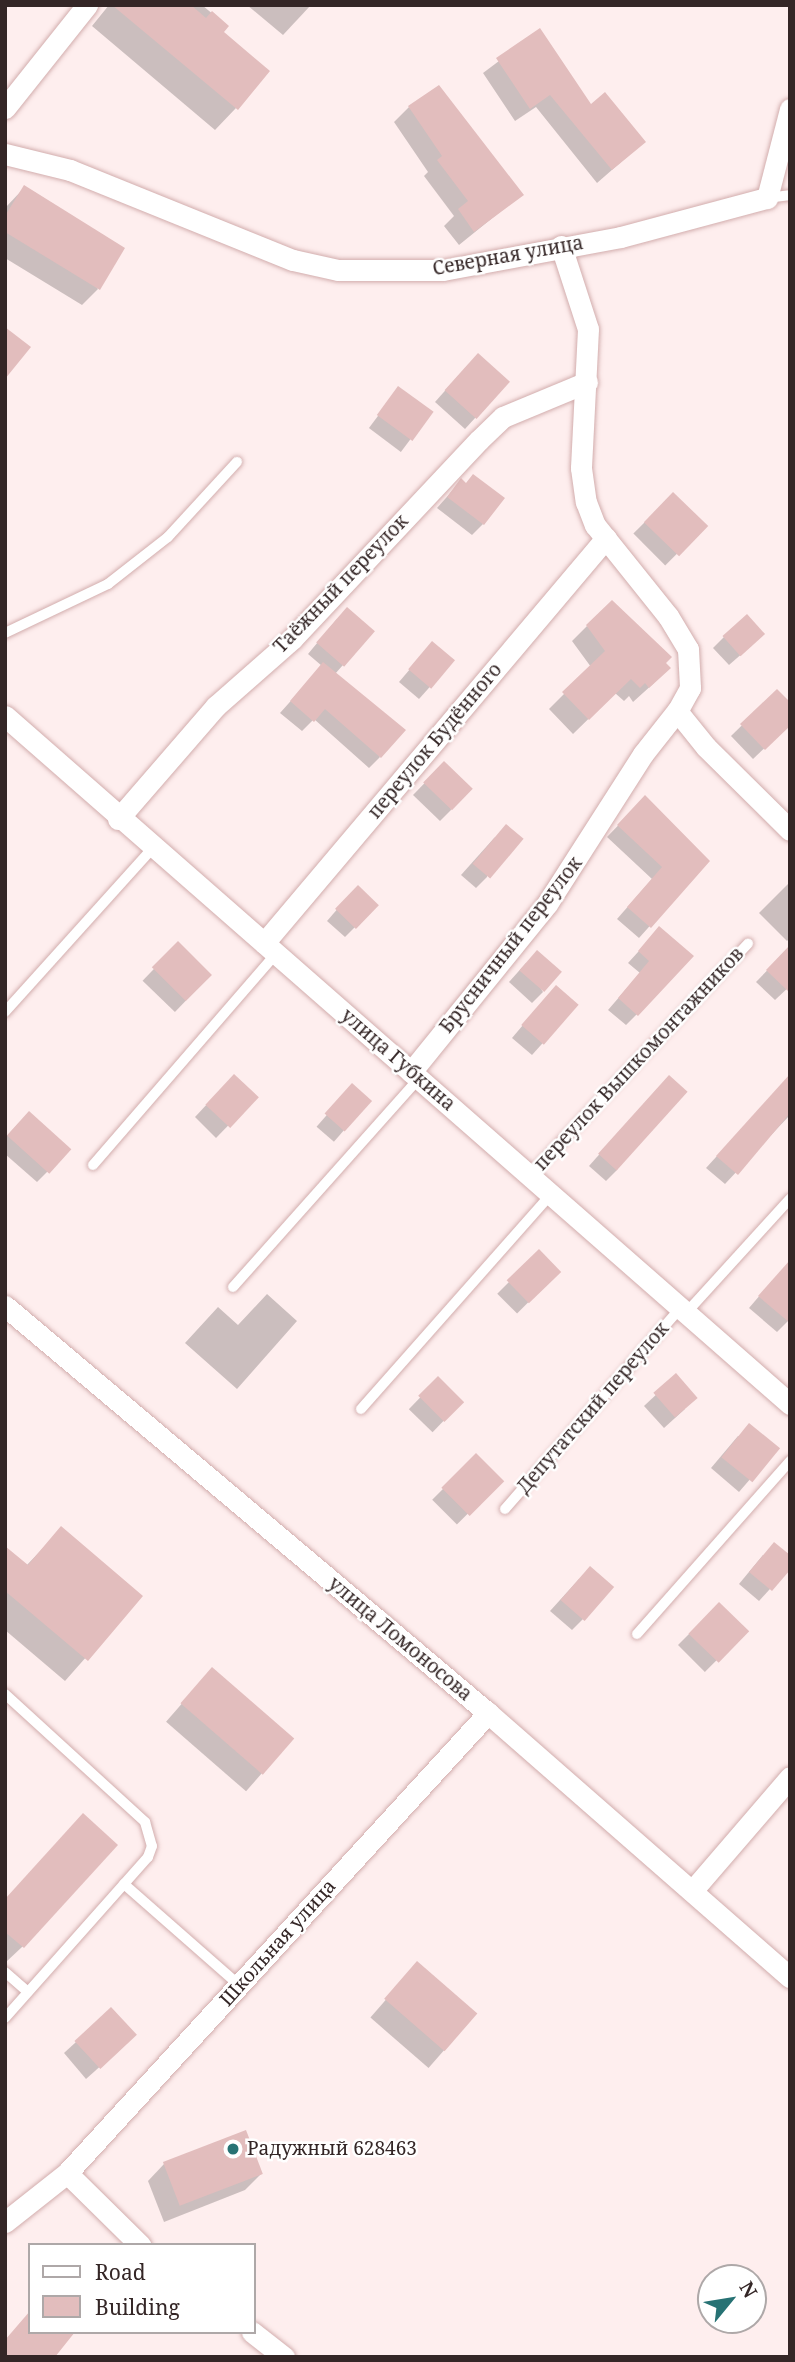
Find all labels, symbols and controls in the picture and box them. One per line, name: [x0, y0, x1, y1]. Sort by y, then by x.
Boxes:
street label: Северная улица: [431, 232, 585, 280]
street label: Таёжный переулок: [269, 510, 413, 658]
street label: переулок Будённого: [363, 659, 507, 823]
street label: Брусничный переулок: [435, 852, 587, 1038]
street label: переулок Вышкомонтажников: [530, 943, 748, 1175]
street label: улица Губкина: [336, 1004, 460, 1116]
street label: Депутатский переулок: [512, 1318, 674, 1498]
street label: улица Ломоносова: [324, 1572, 476, 1706]
street label: Школьная улица: [215, 1875, 341, 2011]
place label: Радужный 628463: [247, 2138, 417, 2160]
marker: Радужный 628463: [225, 2141, 241, 2157]
legend: [28, 2243, 256, 2334]
text: Road: [95, 2258, 146, 2286]
north arrow: [697, 2264, 767, 2334]
text: N: [733, 2277, 763, 2302]
text: Building: [95, 2293, 180, 2321]

